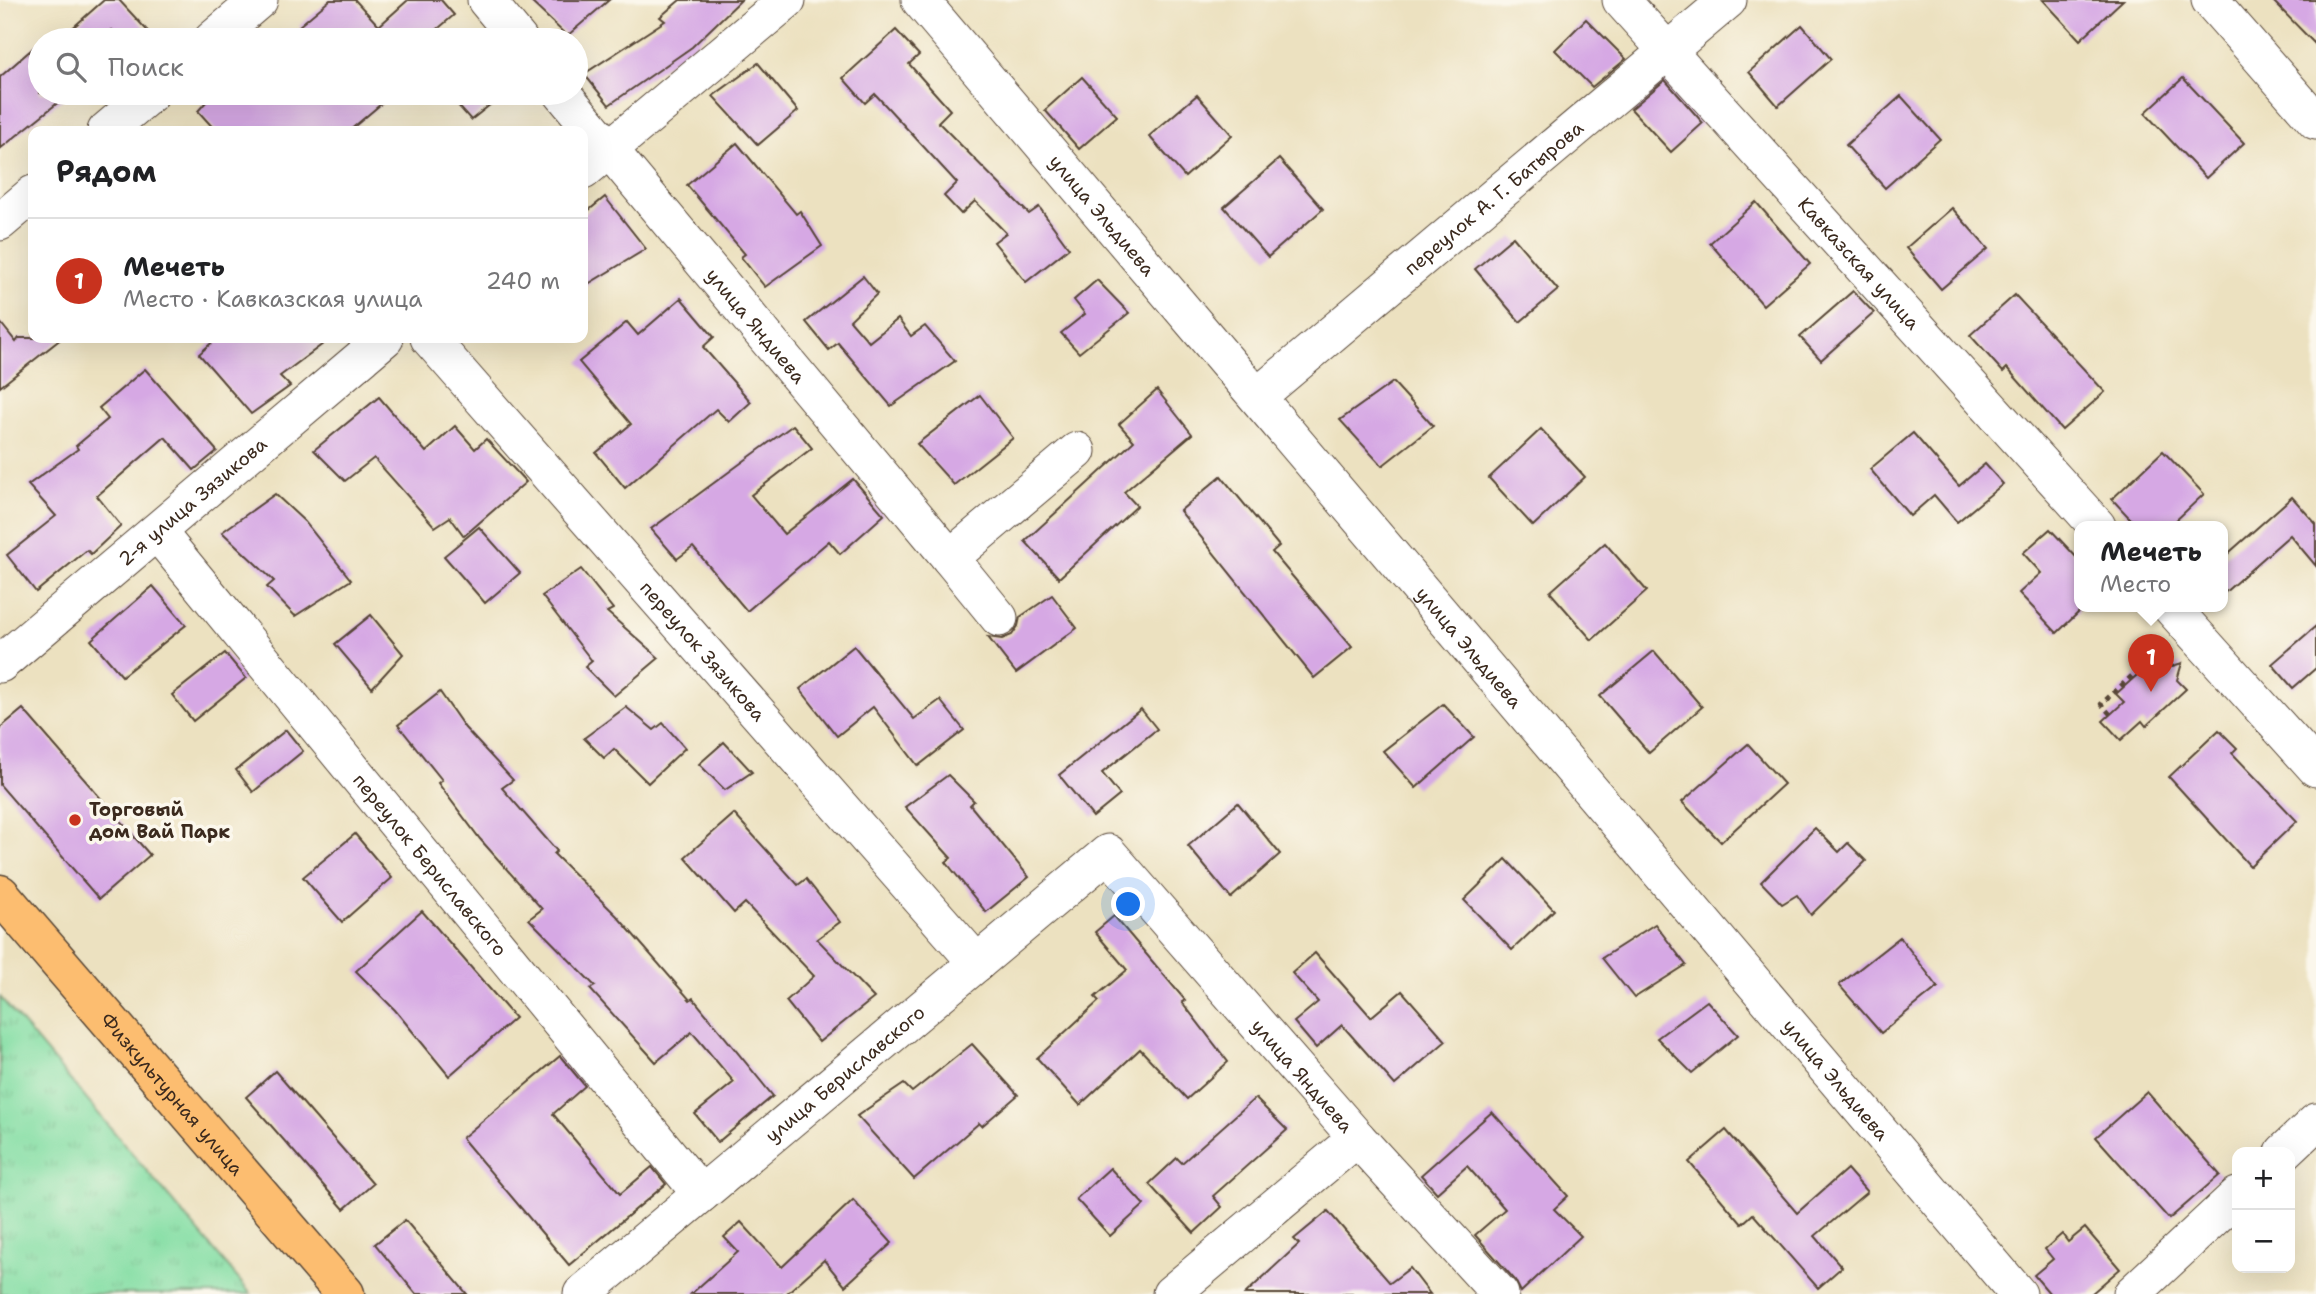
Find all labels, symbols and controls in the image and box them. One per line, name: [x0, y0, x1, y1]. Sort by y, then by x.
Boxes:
search box: [28, 28, 588, 105]
icon: search: [52, 48, 90, 86]
text: Поиск: [108, 49, 184, 84]
street label: переулок А. Г. Батырова: [1399, 115, 1589, 281]
street label: улица Эльдиева: [1043, 149, 1161, 281]
text: Рядом: [56, 151, 156, 192]
street label: Кавказская улица: [1792, 192, 1925, 335]
text: Мечеть: [123, 249, 225, 284]
street label: улица Яндиева: [700, 263, 811, 389]
text: 1: [74, 266, 84, 296]
text: 240 m: [486, 266, 560, 296]
text: Место · Кавказская улица: [123, 284, 423, 314]
street label: 2-я улица Зязикова: [113, 431, 272, 572]
popup: [2074, 521, 2228, 612]
text: Мечеть: [2100, 534, 2202, 569]
text: Место: [2100, 569, 2171, 599]
street label: переулок Зязикова: [635, 576, 771, 727]
street label: улица Эльдиева: [1410, 582, 1528, 714]
pin: 1: [2128, 634, 2174, 692]
street label: переулок Бериславского: [347, 768, 512, 961]
place label: Торговый дом Вай Парк: [89, 797, 230, 844]
marker: Торговый дом Вай Парк: [67, 812, 83, 828]
your location: [1111, 887, 1145, 921]
street label: улица Бериславского: [760, 1000, 930, 1148]
street label: Физкультурная улица: [95, 1008, 249, 1181]
street label: улица Яндиева: [1246, 1014, 1359, 1138]
street label: улица Эльдиева: [1777, 1014, 1895, 1146]
map controls: [2232, 1147, 2295, 1273]
button: +: [2232, 1147, 2295, 1210]
button: −: [2232, 1210, 2295, 1273]

